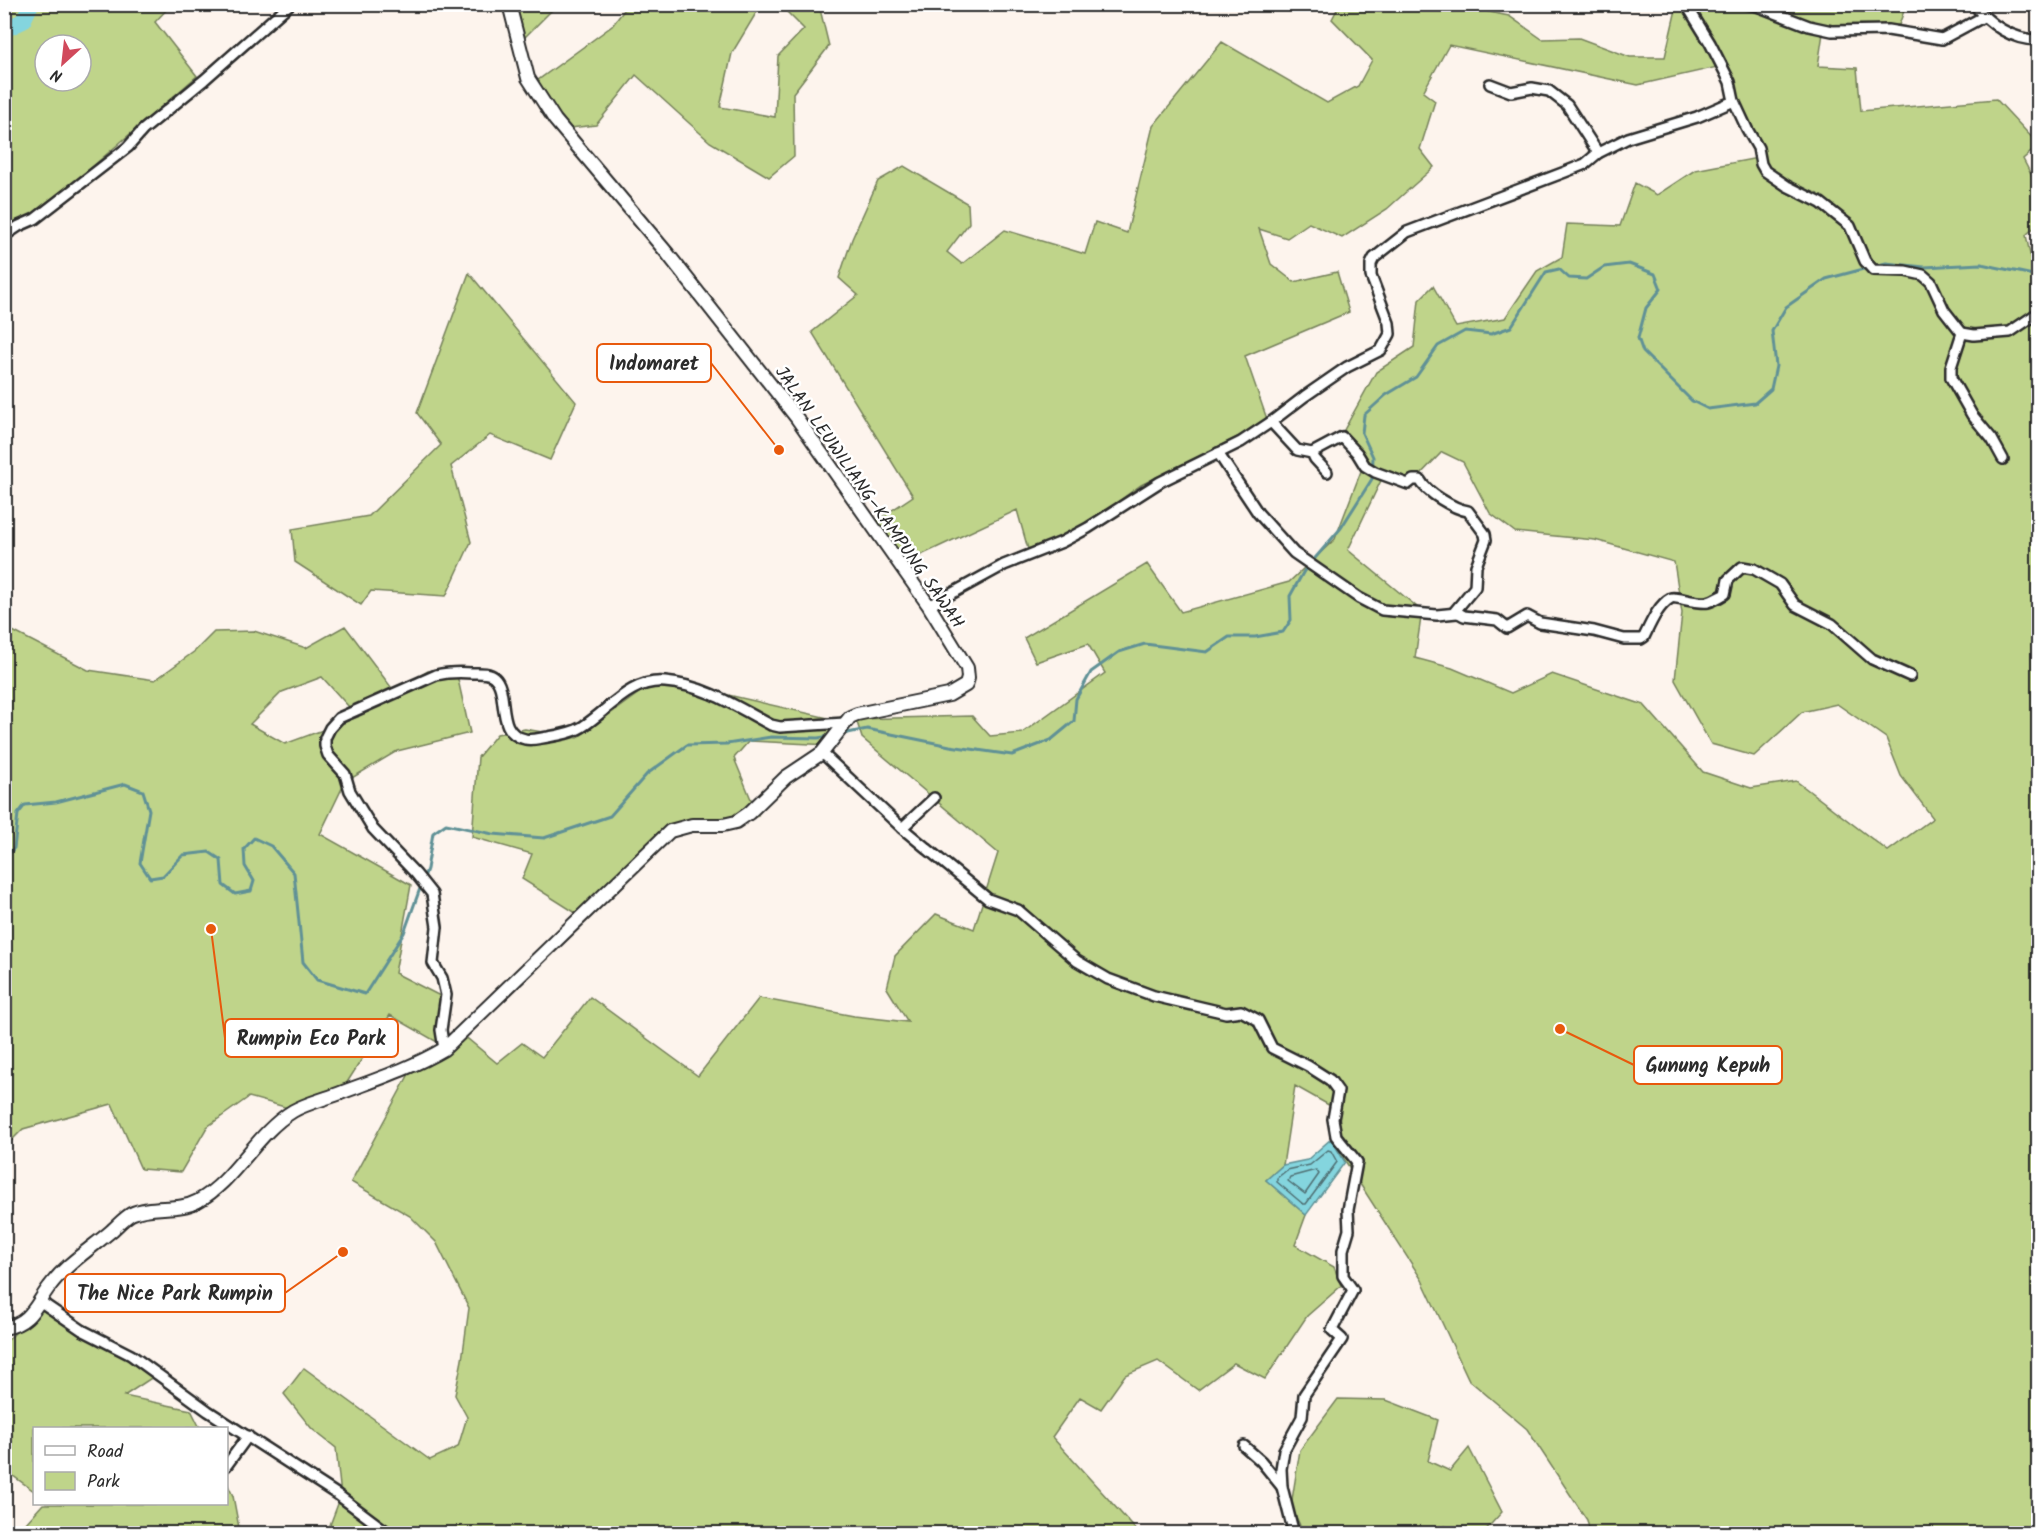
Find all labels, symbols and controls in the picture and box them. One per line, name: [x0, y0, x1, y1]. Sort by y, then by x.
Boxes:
north arrow: [33, 33, 93, 93]
text: N: [47, 62, 67, 88]
callout: Indomaret: [597, 344, 711, 382]
text: Indomaret: [609, 349, 700, 381]
street label: JALAN LEUWILIANG–KAMPUNG SAWAH: [767, 360, 971, 635]
callout: Rumpin Eco Park: [225, 1019, 398, 1057]
text: Rumpin Eco Park: [237, 1024, 387, 1056]
callout: Gunung Kepuh: [1634, 1046, 1782, 1084]
text: Gunung Kepuh: [1646, 1051, 1770, 1083]
callout: The Nice Park Rumpin: [65, 1274, 285, 1312]
text: The Nice Park Rumpin: [77, 1279, 273, 1311]
legend: [33, 1427, 228, 1505]
text: Road: [87, 1438, 124, 1467]
text: Park: [87, 1468, 120, 1497]

